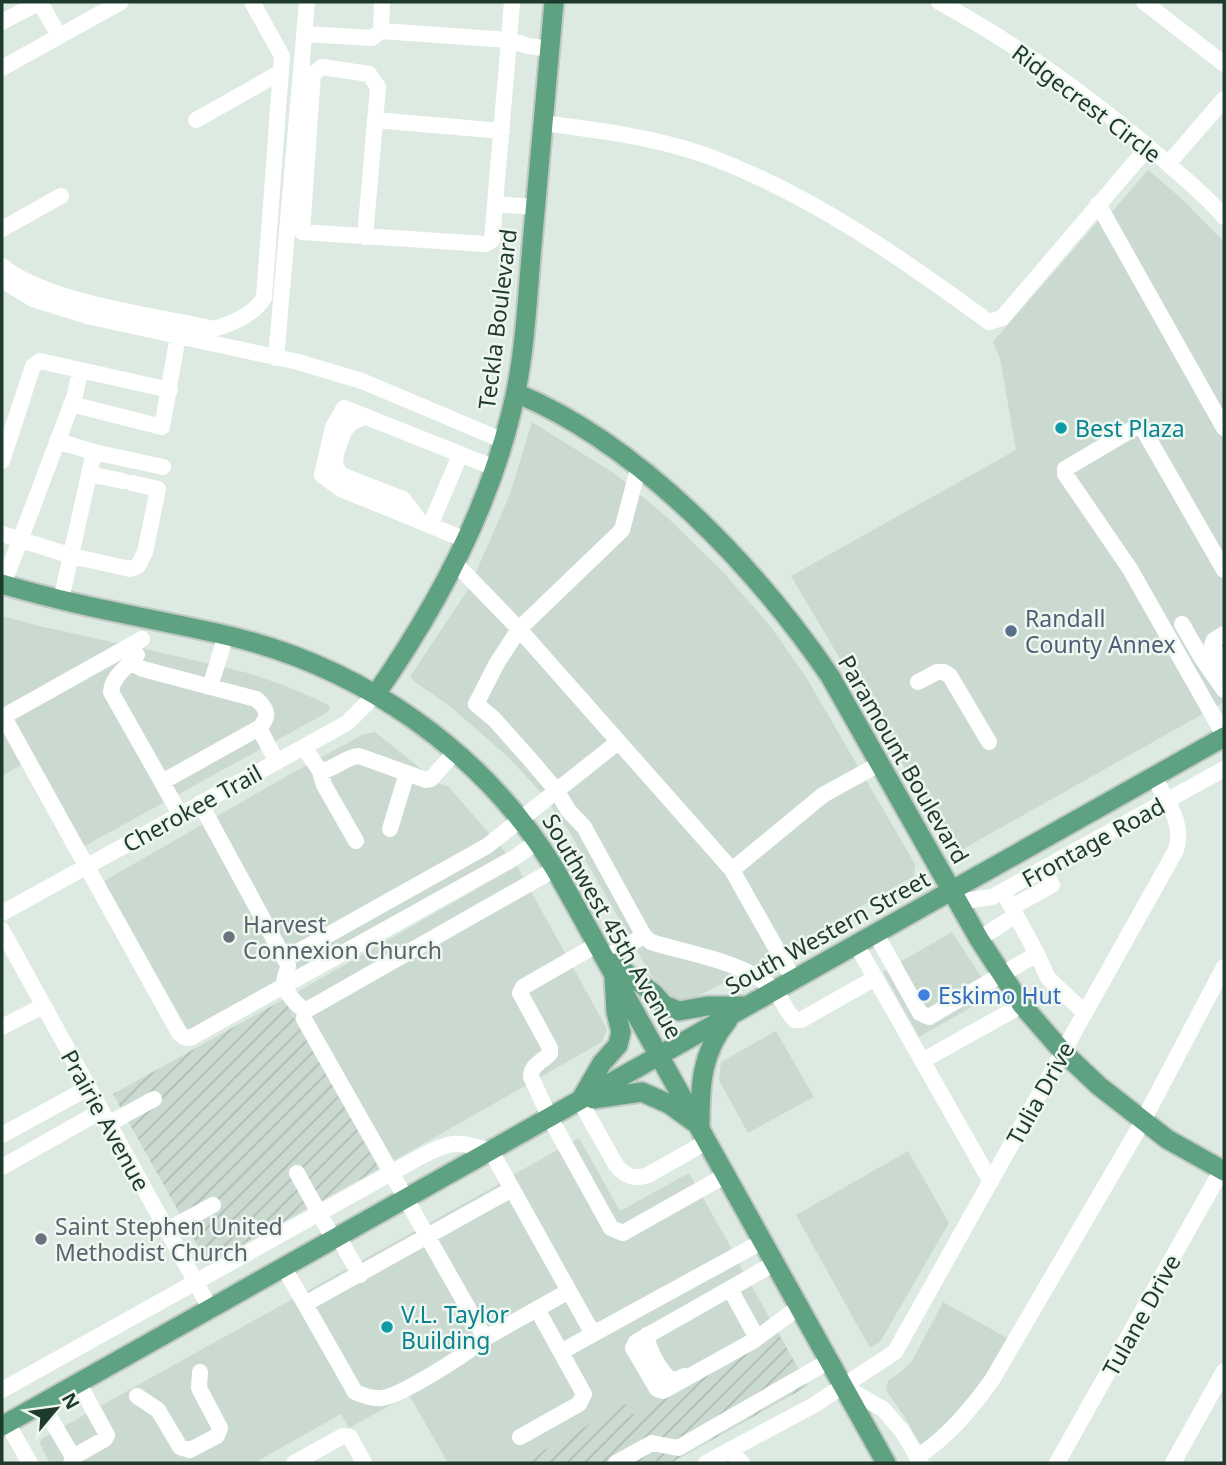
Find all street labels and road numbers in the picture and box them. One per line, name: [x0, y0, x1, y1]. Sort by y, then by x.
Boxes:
street label: Ridgecrest Circle: [1006, 36, 1168, 170]
street label: Teckla Boulevard: [470, 227, 524, 411]
street label: Paramount Boulevard: [831, 649, 977, 869]
street label: Cherokee Trail: [117, 757, 267, 859]
street label: Frontage Road: [1016, 790, 1170, 894]
street label: Southwest 45th Avenue: [535, 808, 691, 1044]
street label: South Western Street: [719, 862, 935, 1002]
street label: Tulia Drive: [998, 1036, 1082, 1150]
street label: Prairie Avenue: [54, 1044, 158, 1196]
street label: Tulane Drive: [1094, 1248, 1188, 1382]

